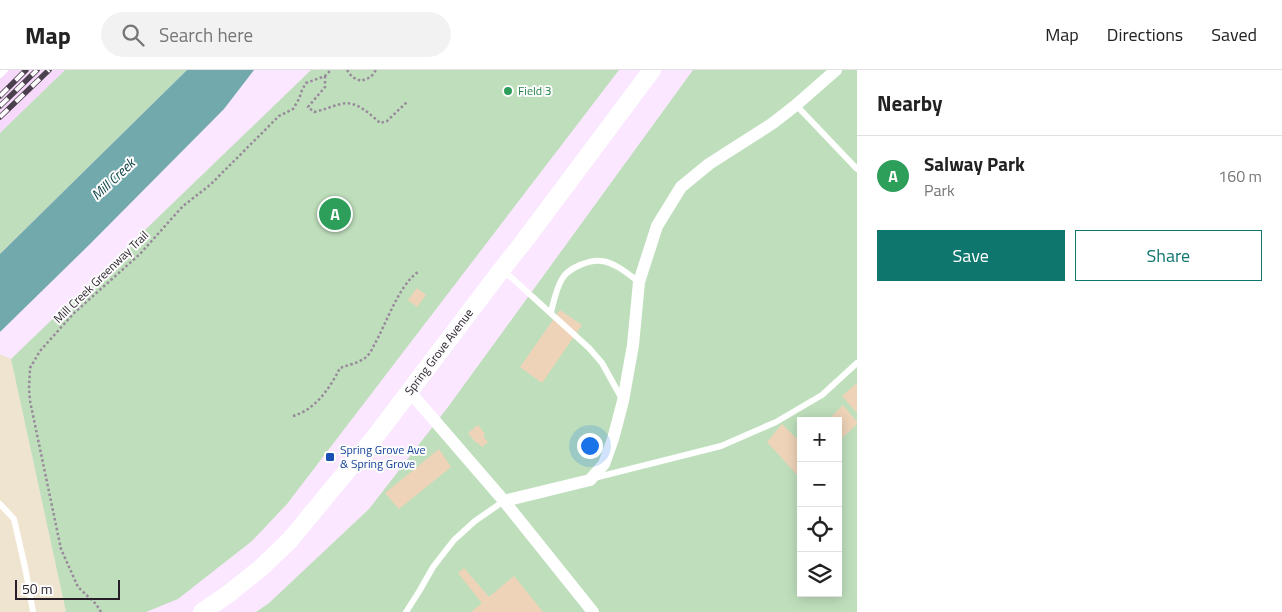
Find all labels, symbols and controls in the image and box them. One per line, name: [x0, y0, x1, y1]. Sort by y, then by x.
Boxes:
search box: [101, 12, 451, 57]
text: Map: [25, 17, 71, 53]
text: Search here: [159, 20, 253, 49]
icon: search: [119, 21, 147, 49]
text: Map: [1045, 21, 1079, 48]
text: Directions: [1107, 21, 1183, 48]
text: Saved: [1211, 21, 1257, 48]
place label: Field 3: [518, 81, 551, 100]
marker: Field 3: [502, 85, 514, 97]
text: Nearby: [877, 87, 942, 119]
text: Salway Park: [924, 149, 1025, 178]
water label: Mill Creek: [86, 152, 141, 205]
text: A: [888, 164, 898, 188]
text: 160 m: [1218, 164, 1262, 188]
text: Park: [924, 178, 955, 202]
pin: A: [319, 195, 351, 233]
street label: Mill Creek Greenway Trail: [49, 226, 153, 327]
button: Save: [877, 230, 1065, 281]
button: Share: [1075, 230, 1262, 281]
street label: Spring Grove Avenue: [400, 304, 478, 399]
map controls: [797, 417, 842, 597]
button: +: [797, 417, 842, 462]
your location: [577, 433, 603, 459]
place label: Spring Grove Ave & Spring Grove: [340, 440, 426, 473]
marker: Spring Grove Ave & Spring Grove: [324, 451, 336, 463]
button: −: [797, 462, 842, 507]
button: locate: [797, 507, 842, 552]
button: layers: [797, 552, 842, 597]
scale bar: [15, 577, 120, 600]
text: 50 m: [22, 578, 52, 599]

